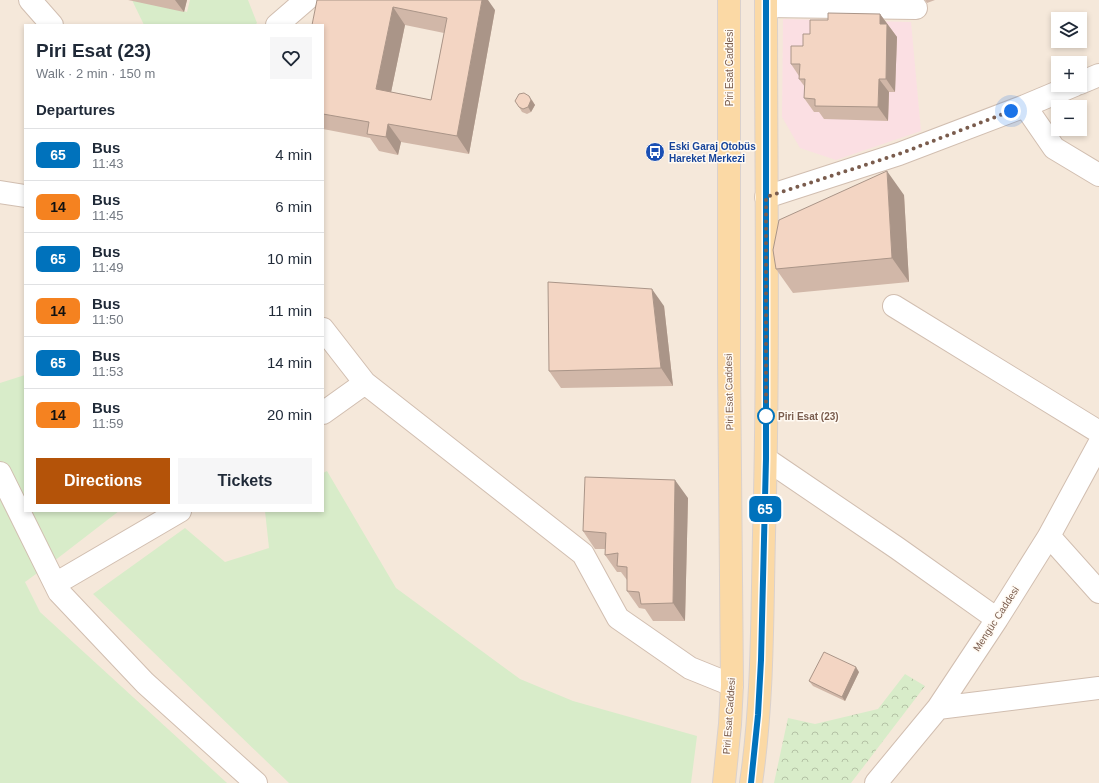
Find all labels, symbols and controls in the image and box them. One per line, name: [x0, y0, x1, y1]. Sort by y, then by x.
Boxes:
map controls: [1051, 12, 1087, 136]
button: layers: [1051, 12, 1087, 48]
street label: Piri Esat Caddesi: [724, 30, 735, 106]
button: heart: [270, 37, 312, 79]
text: Piri Esat (23): [36, 40, 151, 61]
button: +: [1051, 56, 1087, 92]
text: Walk · 2 min · 150 m: [36, 66, 155, 81]
button: −: [1051, 100, 1087, 136]
text: Departures: [36, 101, 115, 118]
your location: [1001, 101, 1021, 121]
text: Bus: [92, 139, 120, 156]
bus stop icon: Eski Garaj Otobüs Hareket Merkezi: [644, 141, 666, 163]
place label: Eski Garaj Otobüs Hareket Merkezi: [669, 141, 756, 164]
text: 4 min: [275, 146, 312, 163]
text: 65: [50, 147, 66, 163]
text: 11:43: [92, 156, 124, 171]
text: Bus: [92, 191, 120, 208]
text: 6 min: [275, 198, 312, 215]
text: 14: [50, 199, 66, 215]
text: 11:45: [92, 208, 124, 223]
text: Bus: [92, 243, 120, 260]
text: 10 min: [267, 250, 312, 267]
text: 65: [50, 251, 66, 267]
text: 11:49: [92, 260, 124, 275]
text: Bus: [92, 295, 120, 312]
text: 11 min: [268, 302, 312, 319]
text: 14: [50, 303, 66, 319]
text: 11:50: [92, 312, 124, 327]
text: Bus: [92, 347, 120, 364]
text: 14 min: [267, 354, 312, 371]
street label: Piri Esat Caddesi: [723, 354, 735, 430]
text: 65: [50, 355, 66, 371]
text: 11:53: [92, 364, 124, 379]
text: Bus: [92, 399, 120, 416]
text: 20 min: [267, 406, 312, 423]
text: 14: [50, 407, 66, 423]
marker: Piri Esat (23): [757, 407, 775, 425]
place label: Piri Esat (23): [778, 411, 839, 422]
text: 11:59: [92, 416, 124, 431]
button: Directions: [36, 458, 170, 504]
button: Tickets: [178, 458, 312, 504]
line badge: 65: [747, 496, 783, 522]
text: 65: [757, 501, 773, 517]
street label: Mengüc Caddesi: [971, 585, 1021, 653]
street label: Piri Esat Caddesi: [721, 677, 737, 755]

